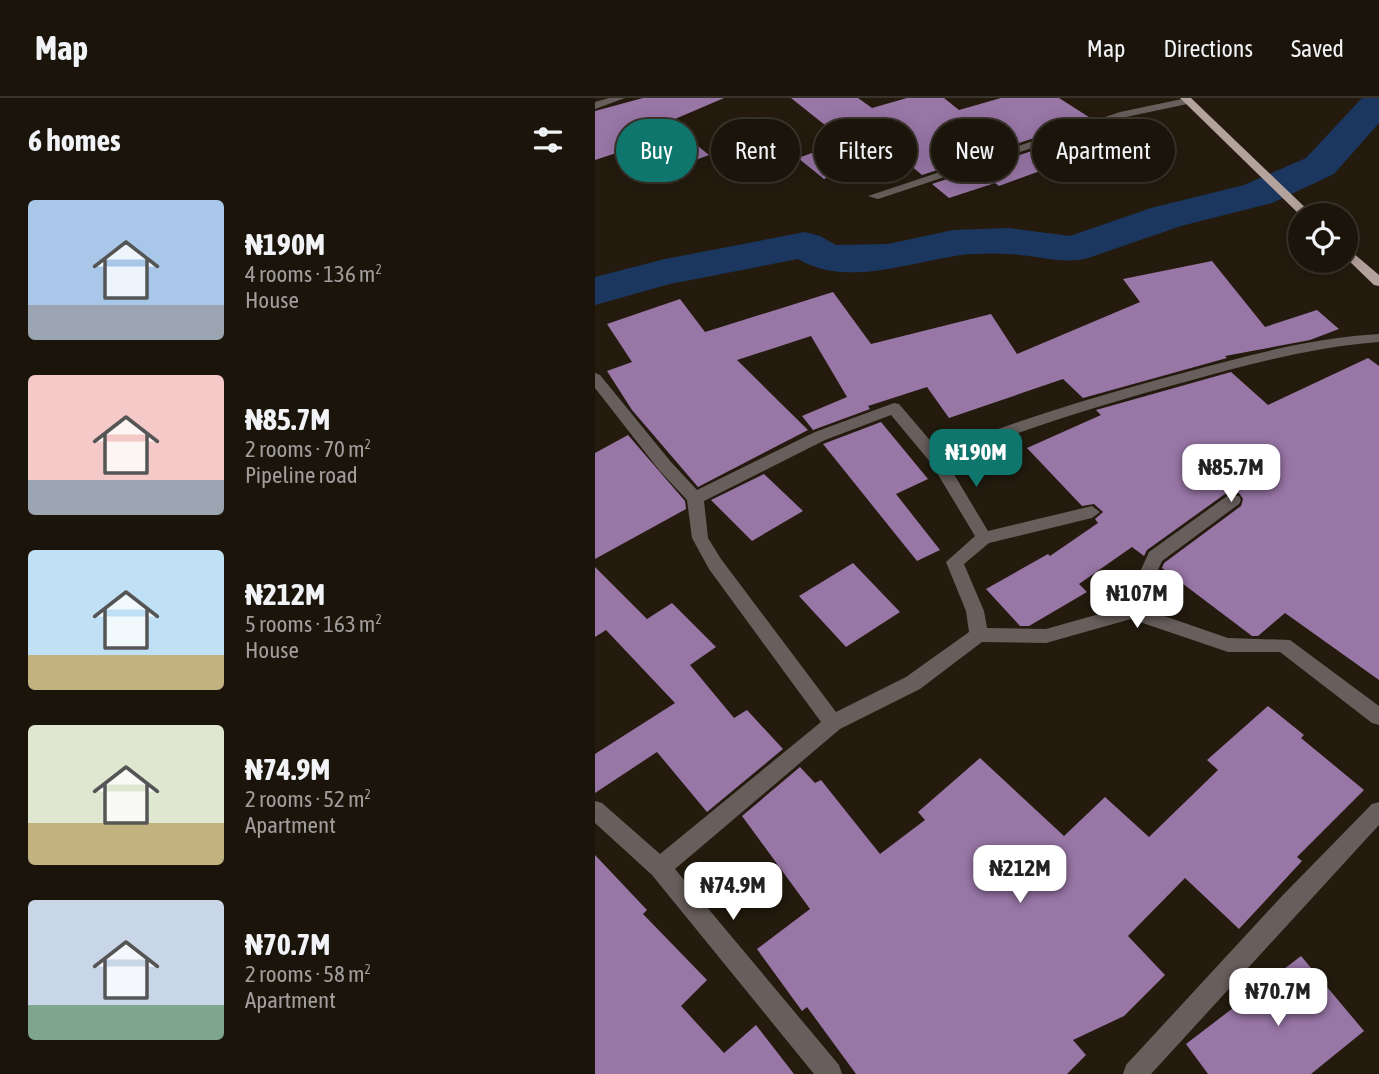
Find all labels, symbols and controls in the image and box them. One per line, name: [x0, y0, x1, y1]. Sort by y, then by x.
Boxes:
text: Map: [35, 29, 88, 67]
text: Map: [1087, 35, 1125, 62]
text: Directions: [1163, 35, 1253, 62]
text: Saved: [1291, 35, 1344, 62]
chip: Buy: [616, 119, 697, 182]
chip: Rent: [711, 119, 800, 182]
chip: Filters: [814, 119, 917, 182]
chip: New: [931, 119, 1018, 182]
chip: Apartment: [1032, 119, 1175, 182]
icon: filters: [529, 121, 567, 159]
text: 6 homes: [28, 123, 121, 157]
map controls: [1288, 203, 1358, 273]
button: locate: [1288, 203, 1358, 273]
text: ₦190M: [245, 227, 325, 261]
icon: home: [84, 228, 168, 312]
text: 4 rooms · 136 m²: [245, 261, 382, 287]
text: House: [245, 287, 299, 313]
text: ₦85.7M: [245, 402, 330, 436]
icon: home: [84, 403, 168, 487]
pin: ₦190M: [927, 430, 1025, 489]
text: 2 rooms · 70 m²: [245, 436, 371, 462]
text: ₦190M: [945, 439, 1007, 465]
pin: ₦85.7M: [1174, 444, 1288, 504]
text: ₦85.7M: [1198, 454, 1264, 480]
text: Pipeline road: [245, 462, 358, 488]
pin: ₦107M: [1088, 570, 1186, 630]
text: ₦212M: [245, 577, 325, 611]
icon: home: [84, 578, 168, 662]
text: ₦107M: [1106, 580, 1168, 606]
text: 5 rooms · 163 m²: [245, 611, 382, 637]
text: House: [245, 637, 299, 663]
text: ₦74.9M: [245, 752, 330, 786]
icon: home: [84, 753, 168, 837]
text: 2 rooms · 52 m²: [245, 786, 371, 812]
text: Apartment: [245, 812, 336, 838]
pin: ₦212M: [971, 846, 1069, 905]
text: ₦212M: [989, 855, 1051, 881]
pin: ₦74.9M: [676, 862, 790, 922]
text: ₦74.9M: [700, 872, 766, 898]
text: ₦70.7M: [245, 927, 330, 961]
icon: home: [84, 928, 168, 1012]
text: 2 rooms · 58 m²: [245, 961, 371, 987]
pin: ₦70.7M: [1221, 968, 1335, 1028]
text: ₦70.7M: [1245, 978, 1311, 1004]
text: Apartment: [245, 987, 336, 1013]

